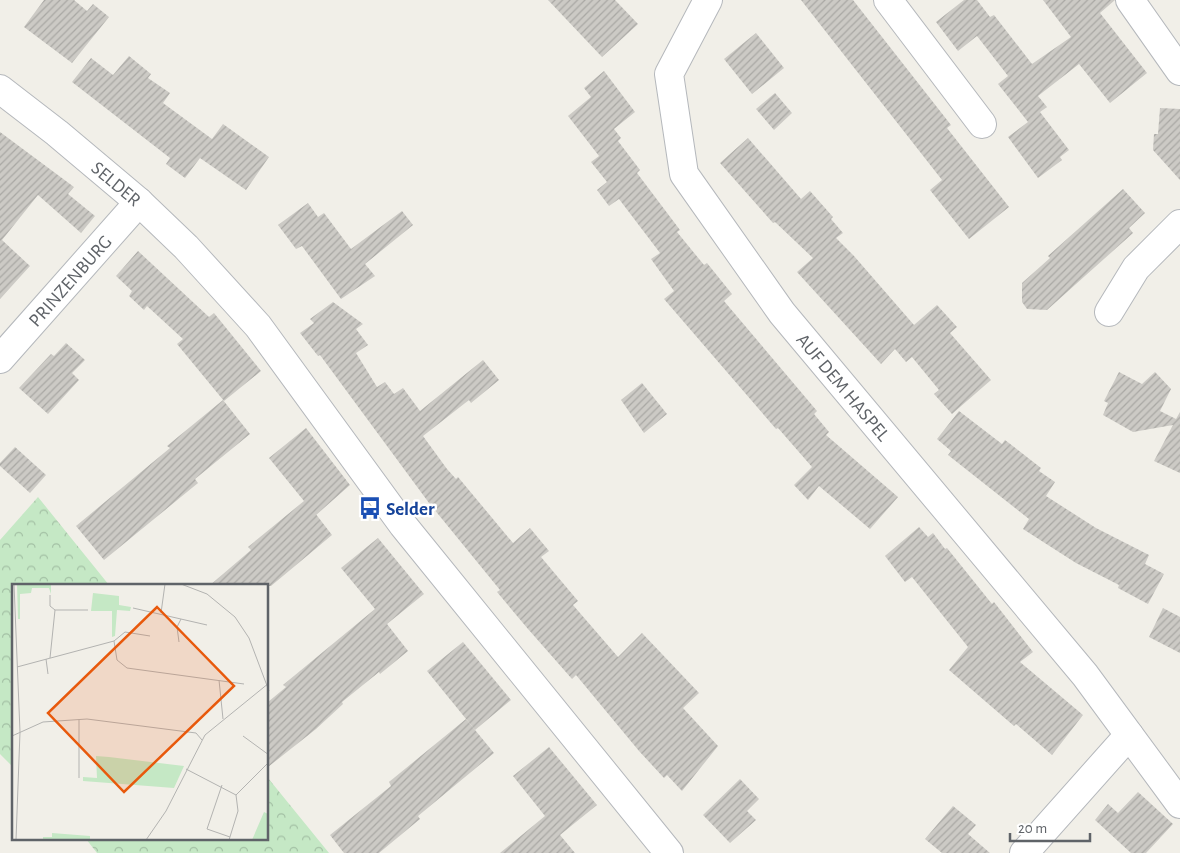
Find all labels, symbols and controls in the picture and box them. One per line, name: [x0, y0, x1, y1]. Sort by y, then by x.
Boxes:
street label: SELDER: [87, 158, 144, 210]
street label: PRINZENBURG: [26, 232, 116, 331]
street label: AUF DEM HASPEL: [792, 330, 893, 445]
bus stop icon: Selder: [357, 495, 383, 521]
place label: Selder: [386, 500, 435, 519]
inset map: [12, 584, 269, 840]
scale bar: [1010, 810, 1090, 842]
text: 20 m: [1018, 821, 1047, 836]

